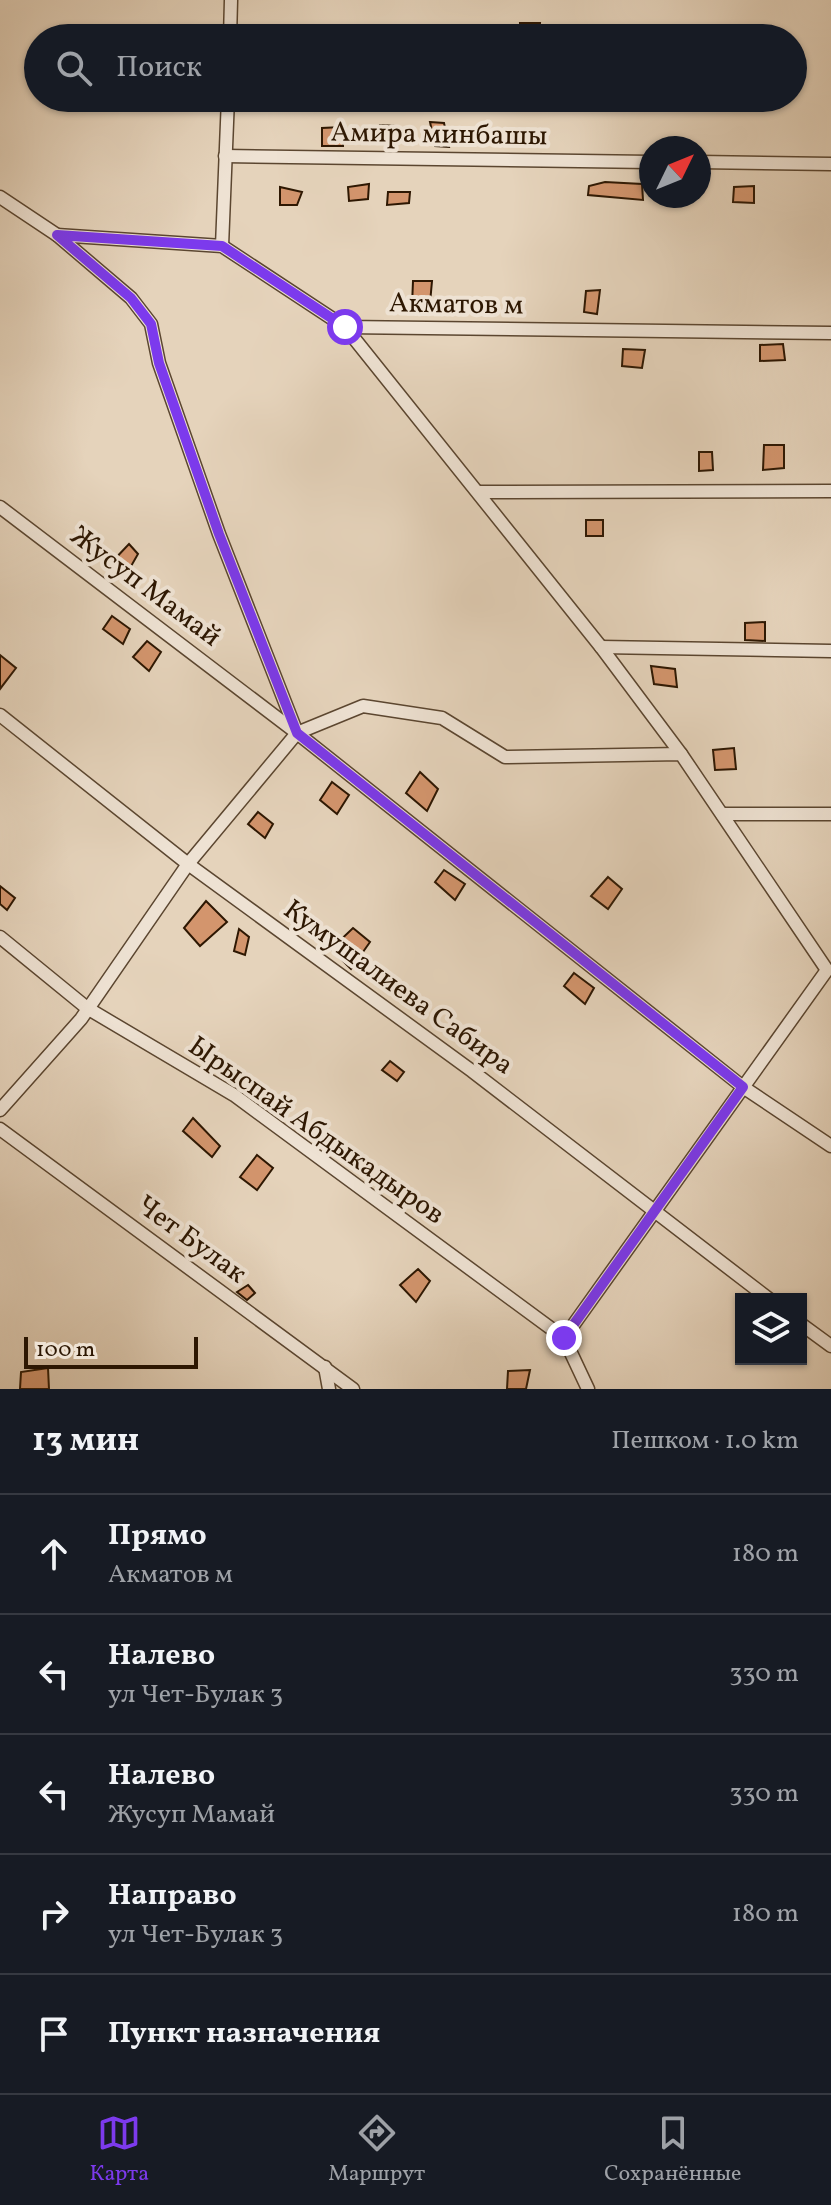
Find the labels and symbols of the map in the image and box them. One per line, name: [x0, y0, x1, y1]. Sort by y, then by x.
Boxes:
street label: Амира минбашы: [330, 114, 548, 156]
north arrow: [639, 136, 711, 208]
street label: Акматов м: [388, 284, 524, 326]
route start: [327, 309, 363, 345]
street label: Жусуп Мамай: [61, 517, 229, 657]
street label: Кумушалиева Сабира: [275, 891, 521, 1085]
street label: Ырыспай Абдыкадыров: [180, 1028, 452, 1234]
street label: Чет Булак: [128, 1187, 254, 1293]
route end: [546, 1320, 582, 1356]
scale bar: [24, 1333, 198, 1369]

